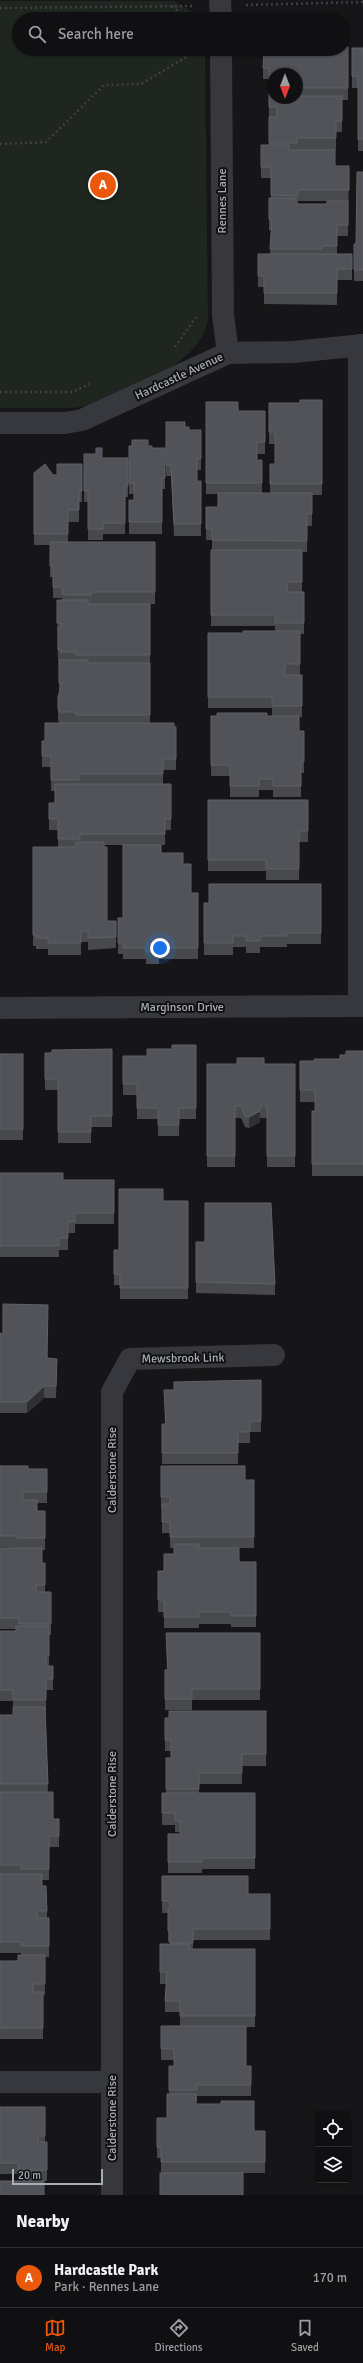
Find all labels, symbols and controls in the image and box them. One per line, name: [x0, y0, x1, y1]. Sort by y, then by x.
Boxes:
search box: [12, 12, 351, 56]
icon: search: [26, 23, 48, 45]
text: Search here: [58, 25, 134, 43]
north arrow: [267, 68, 303, 104]
street label: Rennes Lane: [215, 169, 230, 233]
pin: A: [90, 170, 116, 200]
street label: Hardcastle Avenue: [133, 349, 226, 403]
your location: [150, 938, 170, 958]
street label: Marginson Drive: [140, 1000, 224, 1015]
street label: Mewsbrook Link: [141, 1350, 225, 1367]
street label: Calderstone Rise: [105, 1427, 120, 1513]
street label: Calderstone Rise: [105, 1751, 120, 1837]
street label: Calderstone Rise: [105, 2075, 120, 2161]
map controls: [315, 2111, 351, 2183]
button: locate: [315, 2111, 351, 2147]
button: layers: [315, 2147, 351, 2183]
scale bar: [12, 2167, 103, 2186]
text: 20 m: [18, 2169, 41, 2182]
text: Nearby: [16, 2211, 69, 2232]
text: Hardcastle Park: [54, 2261, 158, 2279]
text: A: [25, 2270, 33, 2286]
text: 170 m: [313, 2270, 347, 2286]
text: Park · Rennes Lane: [54, 2279, 159, 2295]
tab: Map: [44, 2317, 66, 2354]
tab: Directions: [155, 2317, 203, 2354]
tab: Saved: [291, 2317, 319, 2354]

